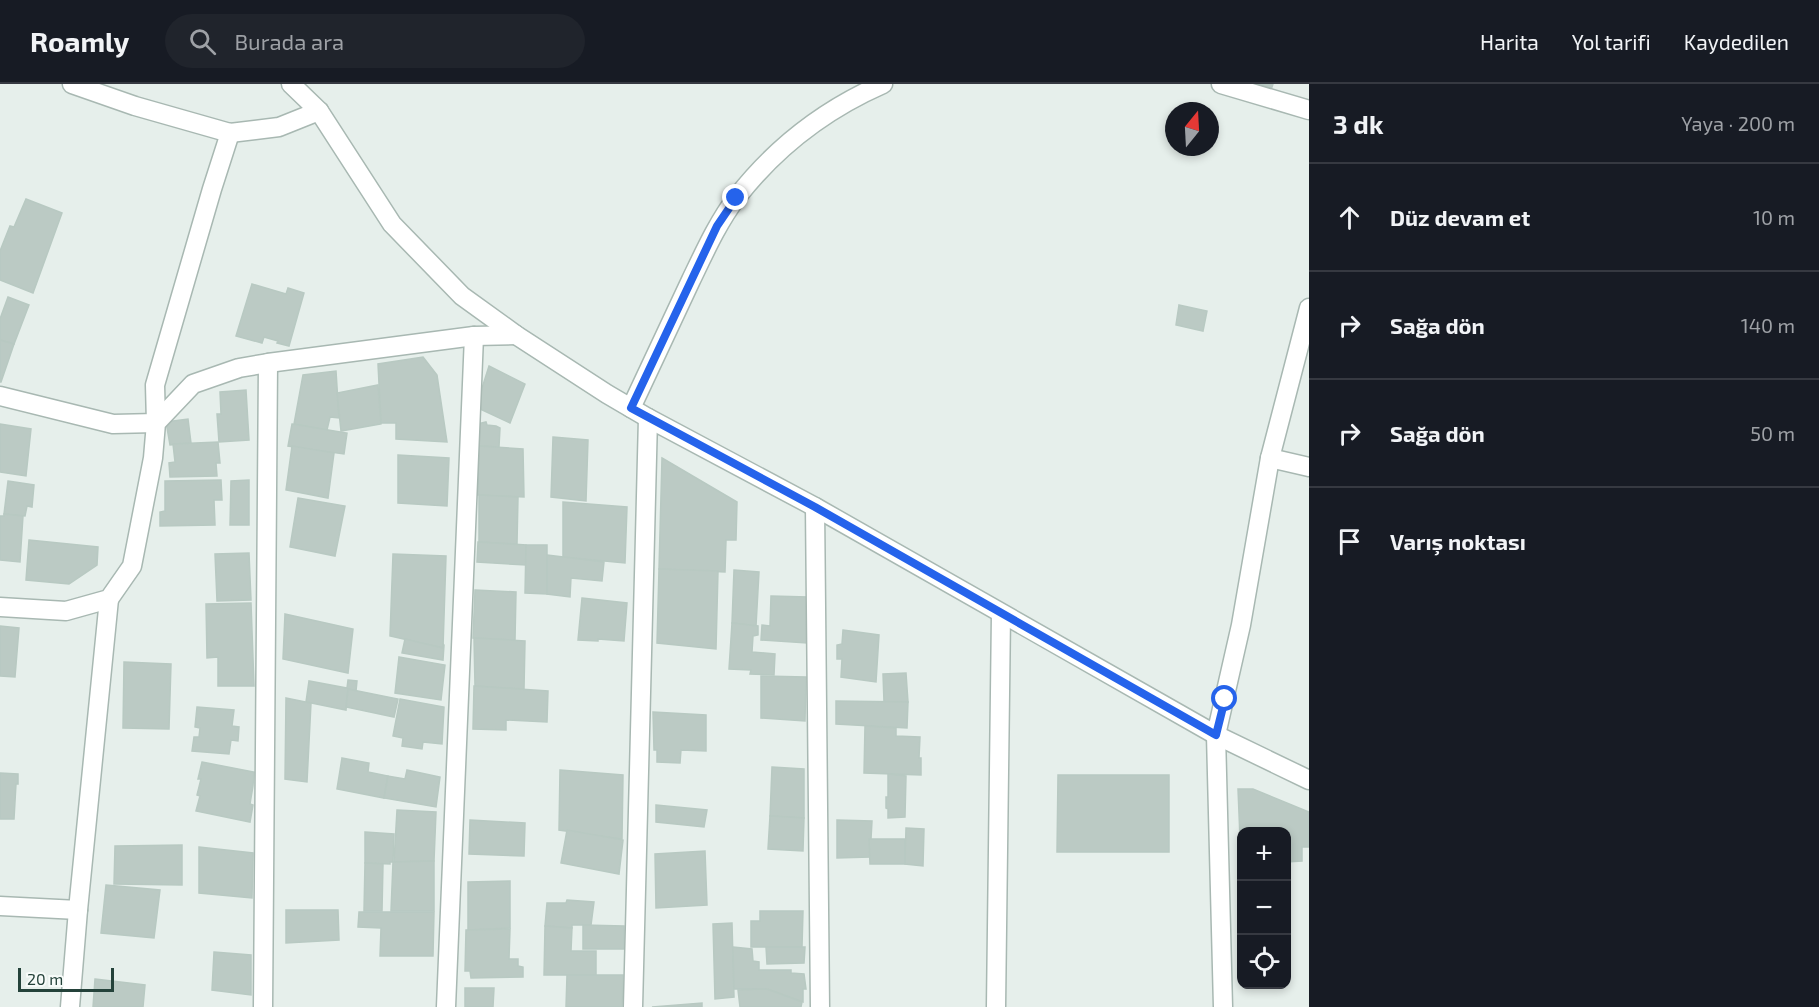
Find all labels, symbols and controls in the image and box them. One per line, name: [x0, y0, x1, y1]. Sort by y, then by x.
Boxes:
search box: [165, 14, 585, 68]
text: Roamly: [30, 24, 129, 58]
icon: search: [186, 25, 219, 58]
text: Burada ara: [234, 28, 344, 54]
text: Harita: [1480, 29, 1539, 54]
text: Yol tarifi: [1572, 29, 1651, 54]
text: Kaydedilen: [1684, 29, 1789, 54]
north arrow: [1165, 102, 1219, 156]
text: 3 dk: [1333, 108, 1383, 139]
text: Yaya · 200 m: [1681, 111, 1795, 135]
route end: [722, 184, 748, 210]
icon: ahead: [1333, 201, 1366, 234]
text: Düz devam et: [1390, 204, 1530, 230]
text: 10 m: [1753, 205, 1795, 229]
icon: right: [1333, 309, 1366, 342]
text: Sağa dön: [1390, 312, 1485, 338]
text: 140 m: [1741, 313, 1795, 337]
icon: right: [1333, 417, 1366, 450]
text: Sağa dön: [1390, 420, 1485, 446]
text: 50 m: [1750, 421, 1795, 445]
icon: arrive: [1333, 525, 1366, 558]
text: Varış noktası: [1390, 528, 1526, 554]
route start: [1211, 685, 1237, 711]
map controls: [1237, 827, 1291, 989]
button: +: [1237, 827, 1291, 881]
button: −: [1237, 881, 1291, 935]
button: locate: [1237, 935, 1291, 989]
scale bar: [18, 965, 114, 992]
text: 20 m: [27, 969, 63, 988]

